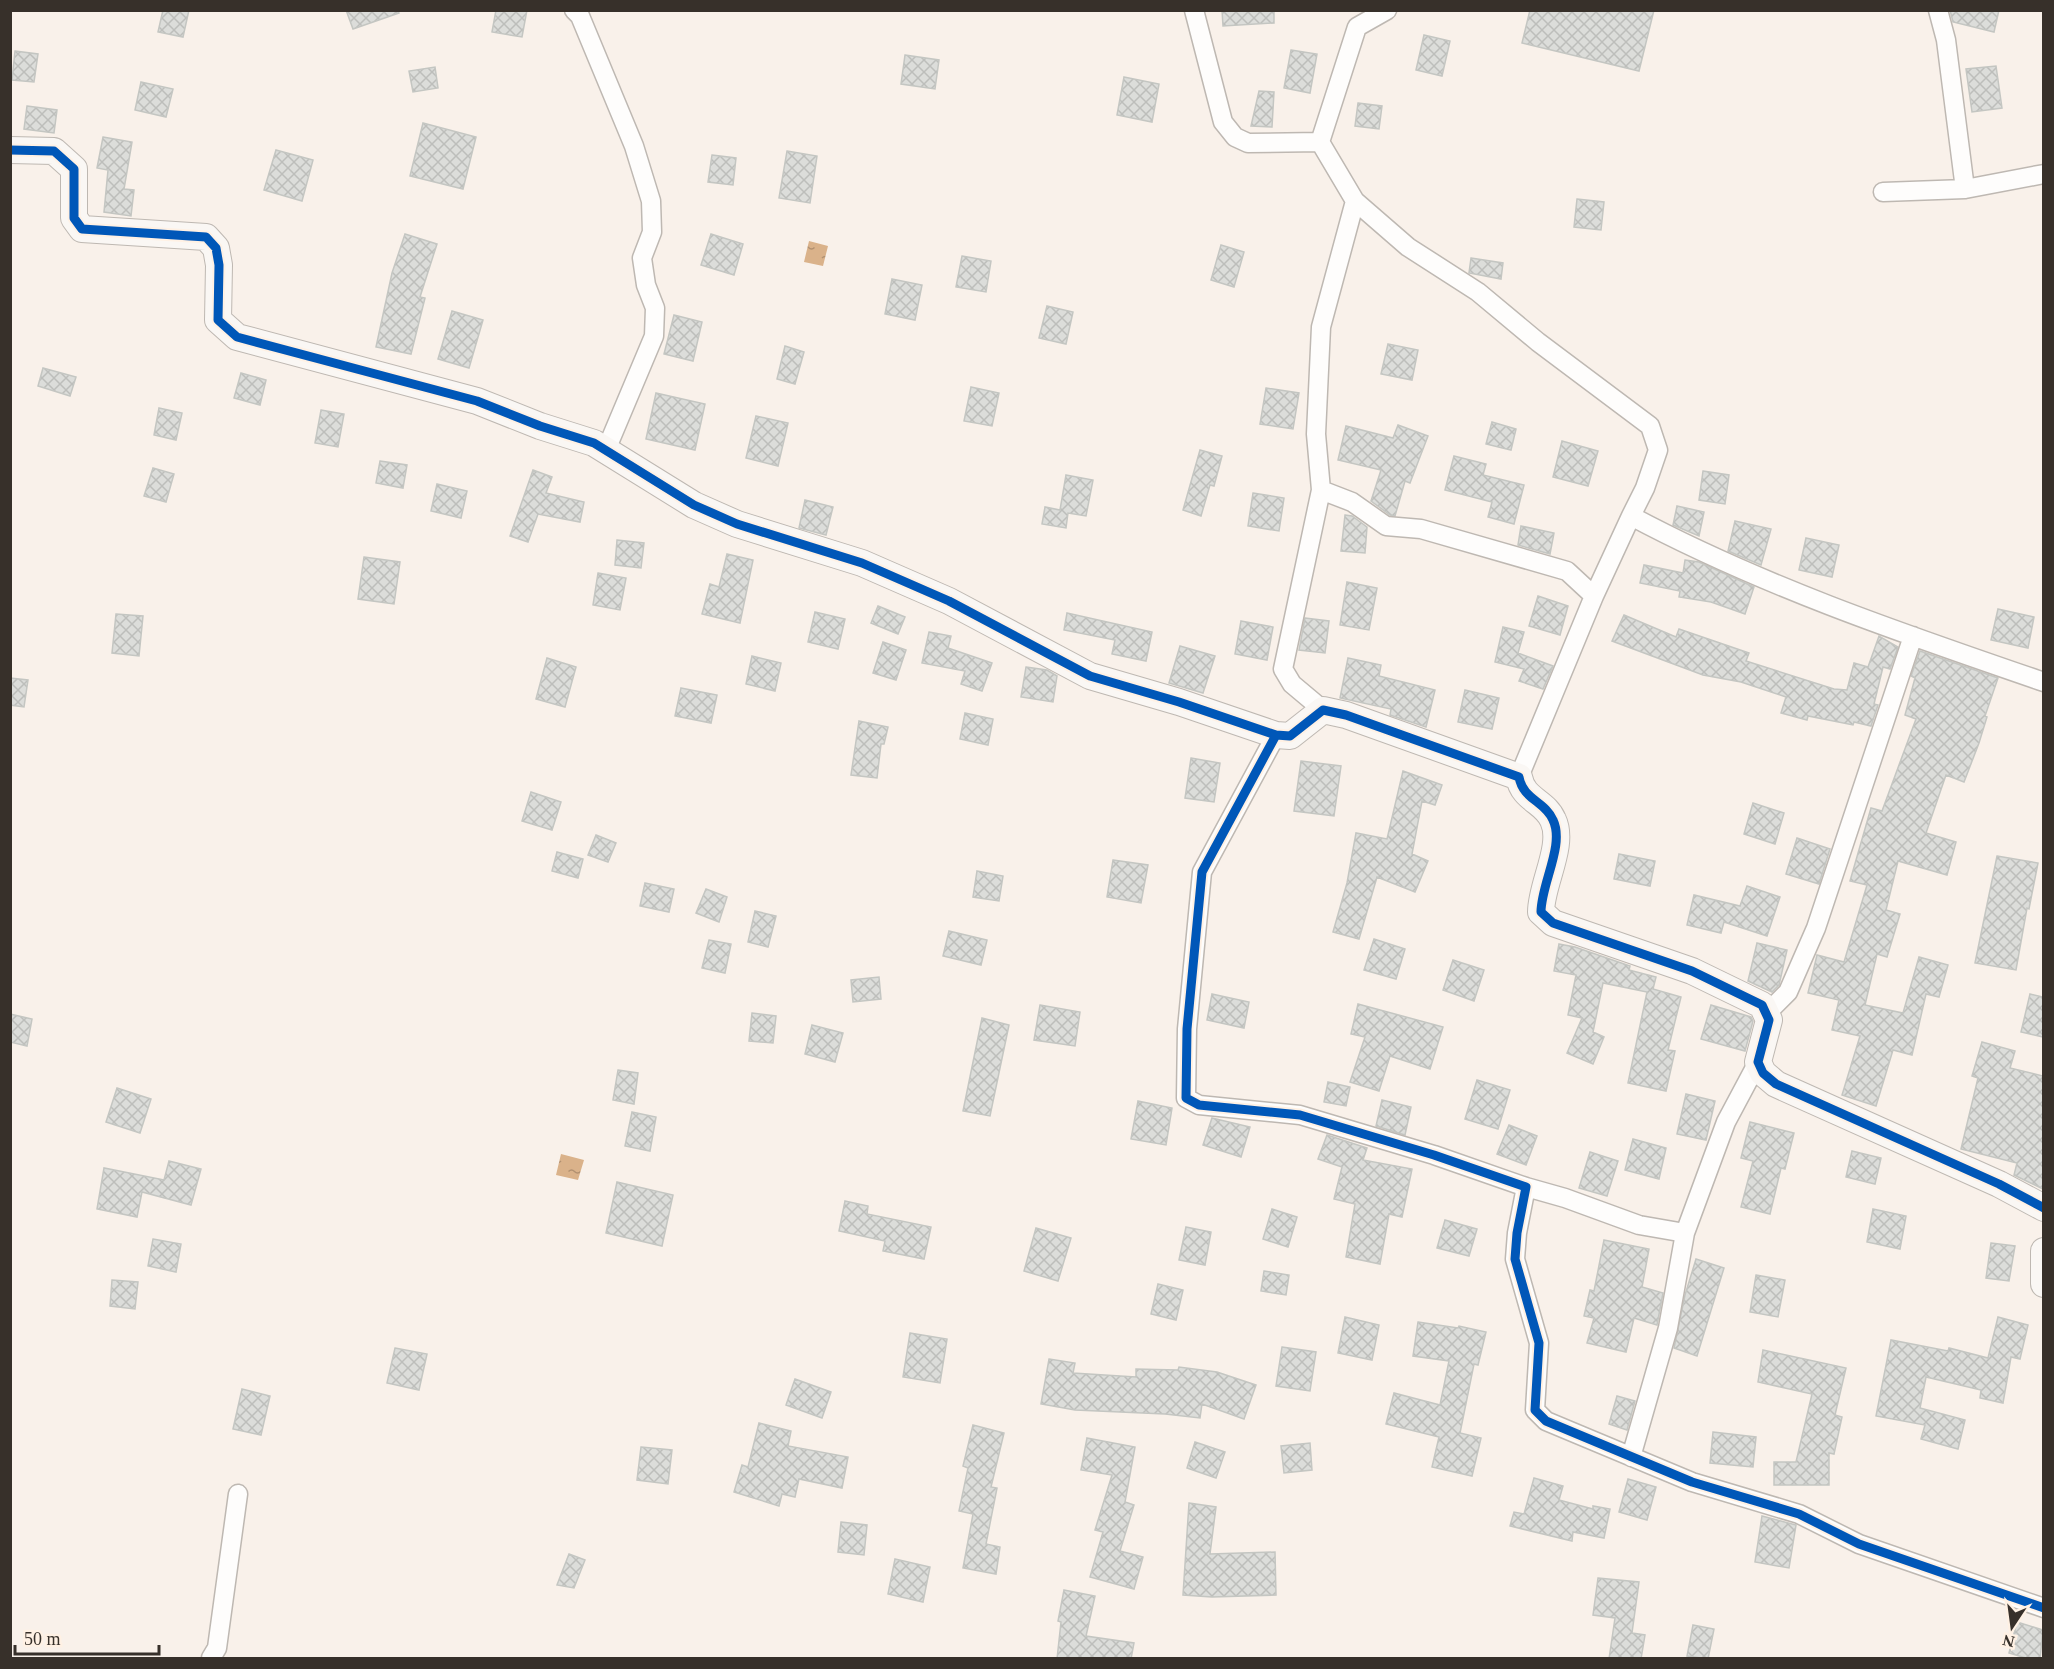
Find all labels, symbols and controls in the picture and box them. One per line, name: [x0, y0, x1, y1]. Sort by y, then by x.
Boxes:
north arrow: [1982, 1597, 2042, 1657]
scale bar: [15, 1618, 159, 1656]
text: 50 m: [24, 1629, 61, 1649]
text: N: [2001, 1631, 2016, 1651]

